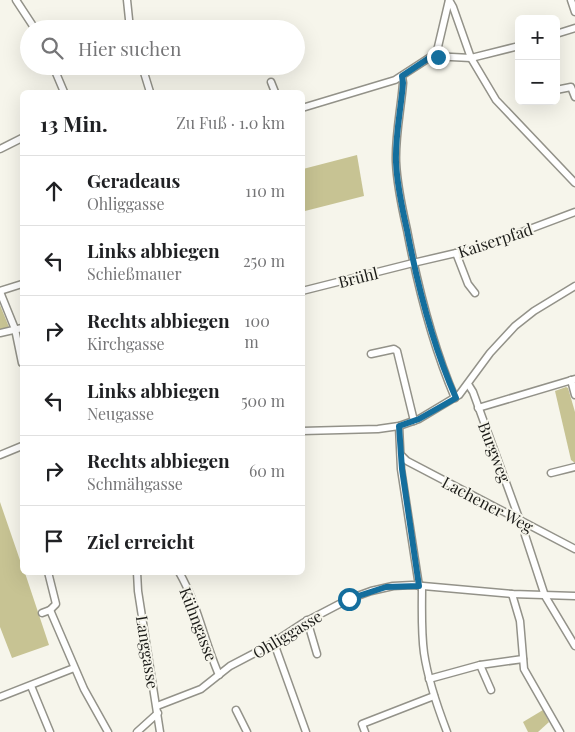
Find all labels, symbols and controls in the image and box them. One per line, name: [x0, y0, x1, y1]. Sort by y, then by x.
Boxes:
map controls: [515, 15, 560, 105]
button: +: [515, 15, 560, 60]
search box: [20, 20, 305, 75]
icon: search: [38, 34, 66, 62]
text: Hier suchen: [78, 35, 181, 61]
route end: [427, 46, 450, 69]
button: −: [515, 60, 560, 105]
text: 13 Min.: [40, 109, 108, 137]
text: Zu Fuß · 1.0 km: [176, 112, 285, 133]
text: Geradeaus: [87, 167, 180, 193]
icon: ahead: [40, 177, 68, 205]
text: 110 m: [245, 180, 285, 201]
text: Ohliggasse: [87, 193, 164, 214]
street label: Kaiserpfad: [455, 218, 535, 262]
text: Links abbiegen: [87, 237, 220, 263]
icon: left: [40, 247, 68, 275]
text: 250 m: [243, 250, 285, 271]
street label: Brühl: [336, 262, 380, 292]
text: Schießmauer: [87, 263, 182, 284]
text: Rechts abbiegen: [87, 307, 230, 333]
text: 100 m: [245, 310, 270, 352]
icon: right: [40, 317, 68, 345]
text: Kirchgasse: [87, 333, 165, 354]
text: Links abbiegen: [87, 377, 220, 403]
icon: left: [40, 387, 68, 415]
text: 500 m: [241, 390, 285, 411]
text: Neugasse: [87, 403, 154, 424]
street label: Burgweg: [474, 419, 516, 486]
text: Rechts abbiegen: [87, 447, 230, 473]
icon: right: [40, 457, 68, 485]
text: 60 m: [249, 460, 285, 481]
street label: Lachener Weg: [439, 471, 538, 537]
text: Schmähgasse: [87, 473, 183, 494]
icon: arrive: [40, 527, 68, 555]
text: Ziel erreicht: [87, 528, 195, 554]
street label: Kühngasse: [175, 584, 223, 664]
route start: [338, 588, 361, 611]
street label: Ohliggasse: [248, 605, 326, 663]
street label: Langgasse: [132, 614, 164, 690]

